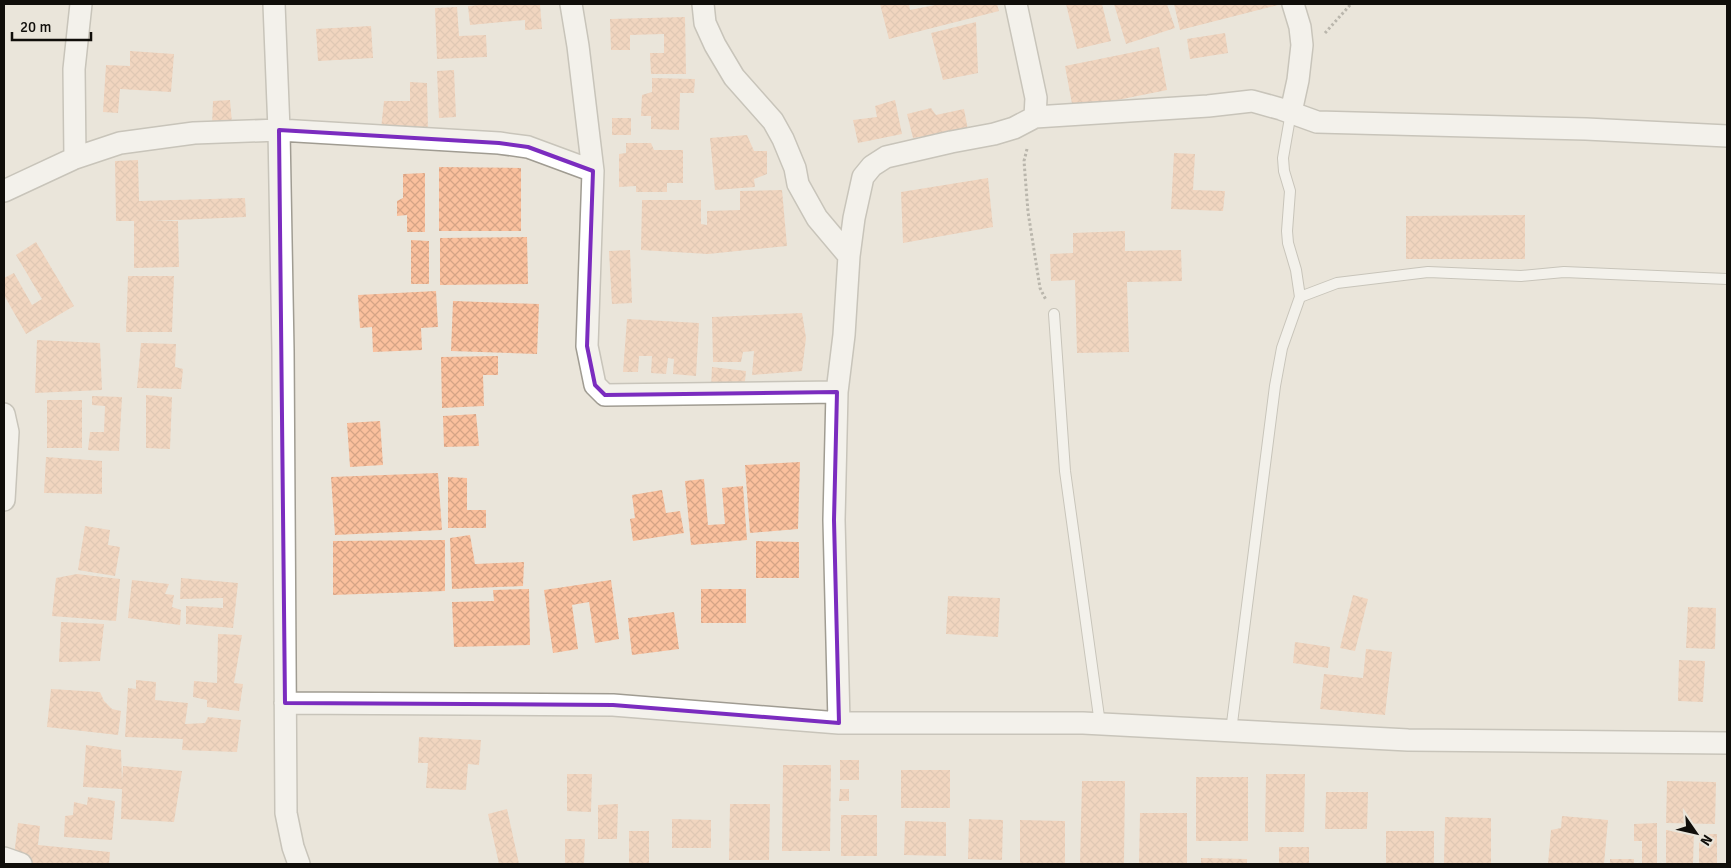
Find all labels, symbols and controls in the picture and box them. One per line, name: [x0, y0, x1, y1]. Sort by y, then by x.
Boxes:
scale bar: [12, 10, 91, 42]
text: 20 m: [20, 18, 51, 36]
north arrow: [1671, 808, 1721, 858]
text: N: [1697, 831, 1716, 849]

